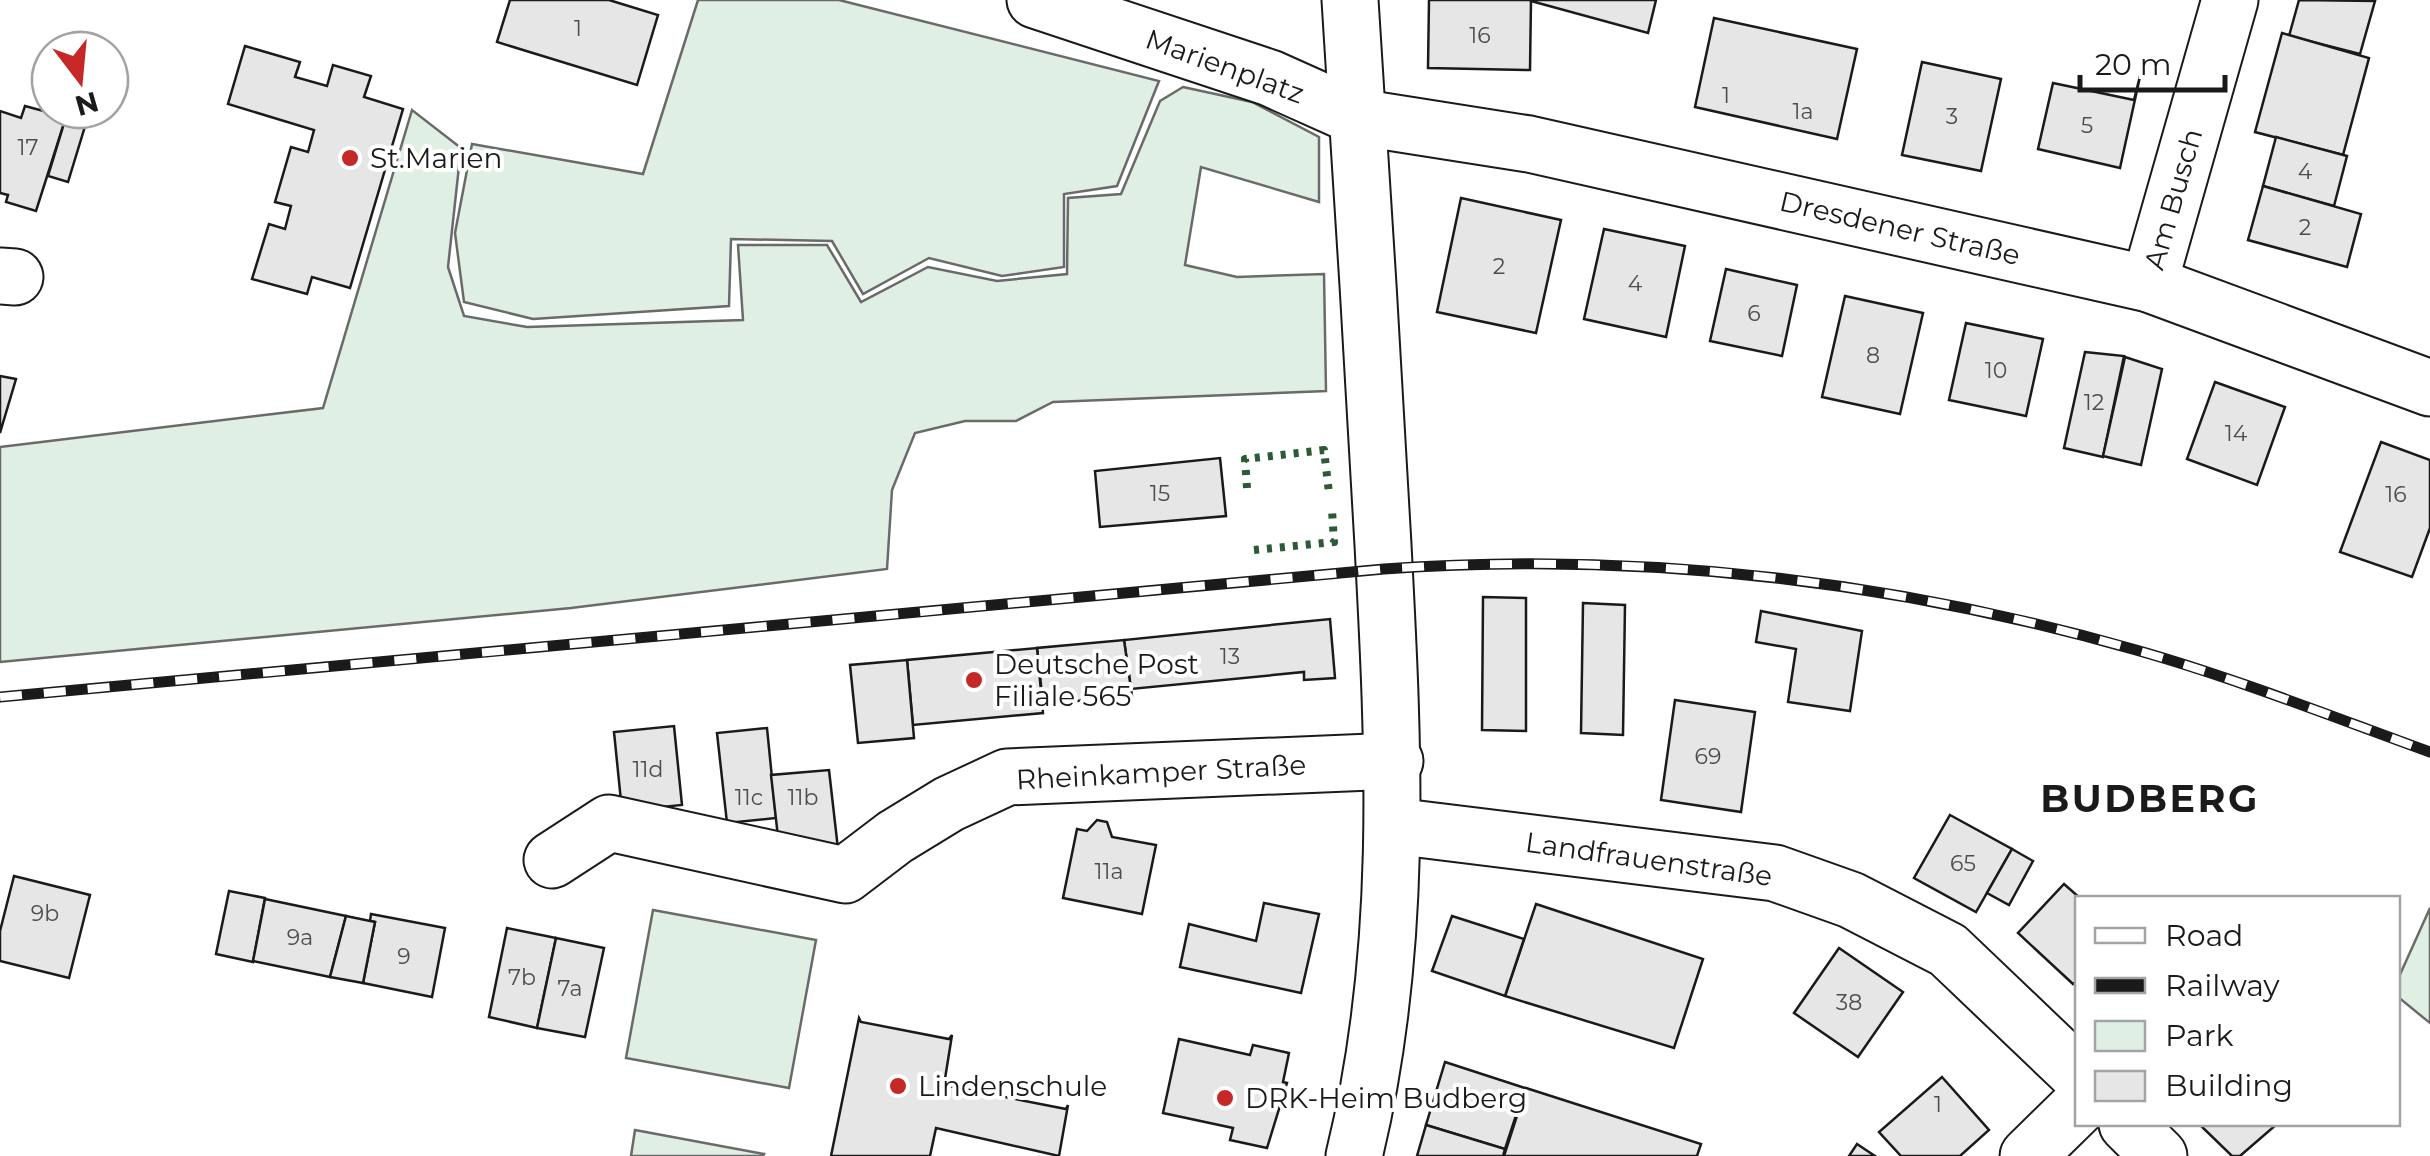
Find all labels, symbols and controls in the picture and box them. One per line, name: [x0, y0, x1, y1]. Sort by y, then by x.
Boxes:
house number: 1: [574, 15, 582, 42]
street label: Marienplatz: [1141, 22, 1309, 110]
house number: 16: [1469, 22, 1491, 49]
north arrow: [30, 30, 130, 130]
scale bar: [2080, 30, 2225, 92]
text: 20 m: [2095, 46, 2172, 83]
house number: 1: [1722, 82, 1730, 109]
text: N: [71, 85, 102, 123]
house number: 1a: [1793, 98, 1813, 125]
house number: 3: [1946, 103, 1958, 130]
house number: 5: [2081, 112, 2093, 139]
street label: Am Busch: [2137, 125, 2209, 273]
house number: 17: [18, 134, 38, 161]
place label: St.Marien: [370, 141, 502, 175]
marker: St.Marien: [339, 147, 361, 169]
house number: 4: [2298, 158, 2313, 185]
street label: Dresdener Straße: [1776, 184, 2024, 272]
house number: 2: [2299, 214, 2311, 241]
house number: 2: [1493, 253, 1505, 280]
house number: 4: [1628, 270, 1643, 297]
house number: 6: [1747, 300, 1761, 327]
house number: 8: [1866, 342, 1880, 369]
house number: 10: [1985, 357, 2007, 384]
house number: 12: [2084, 389, 2104, 416]
house number: 14: [2225, 420, 2248, 447]
house number: 15: [1150, 480, 1170, 507]
house number: 16: [2385, 481, 2407, 508]
house number: 13: [1220, 643, 1240, 670]
place label: Deutsche Post Filiale 565: [994, 647, 1199, 713]
marker: Deutsche Post Filiale 565: [963, 669, 985, 691]
house number: 69: [1695, 743, 1721, 770]
street label: Rheinkamper Straße: [1015, 747, 1307, 797]
house number: 11d: [633, 756, 663, 783]
district label: BUDBERG: [2040, 775, 2260, 822]
house number: 11c: [735, 784, 763, 811]
house number: 11b: [788, 784, 818, 811]
street label: Landfrauenstraße: [1523, 825, 1775, 893]
house number: 65: [1950, 850, 1976, 877]
house number: 11a: [1095, 858, 1123, 885]
legend: [2075, 896, 2400, 1126]
house number: 9b: [31, 900, 59, 927]
text: Road: [2165, 917, 2243, 954]
house number: 9a: [287, 924, 313, 951]
house number: 9: [397, 943, 411, 970]
house number: 7b: [508, 964, 536, 991]
text: Railway: [2165, 967, 2280, 1004]
house number: 7a: [557, 975, 583, 1002]
house number: 38: [1836, 989, 1862, 1016]
text: Park: [2165, 1017, 2234, 1054]
text: Building: [2165, 1067, 2293, 1104]
place label: Lindenschule: [918, 1069, 1107, 1103]
marker: Lindenschule: [887, 1075, 909, 1097]
place label: DRK-Heim Budberg: [1245, 1081, 1527, 1115]
marker: DRK-Heim Budberg: [1214, 1087, 1236, 1109]
house number: 1: [1934, 1091, 1942, 1118]

